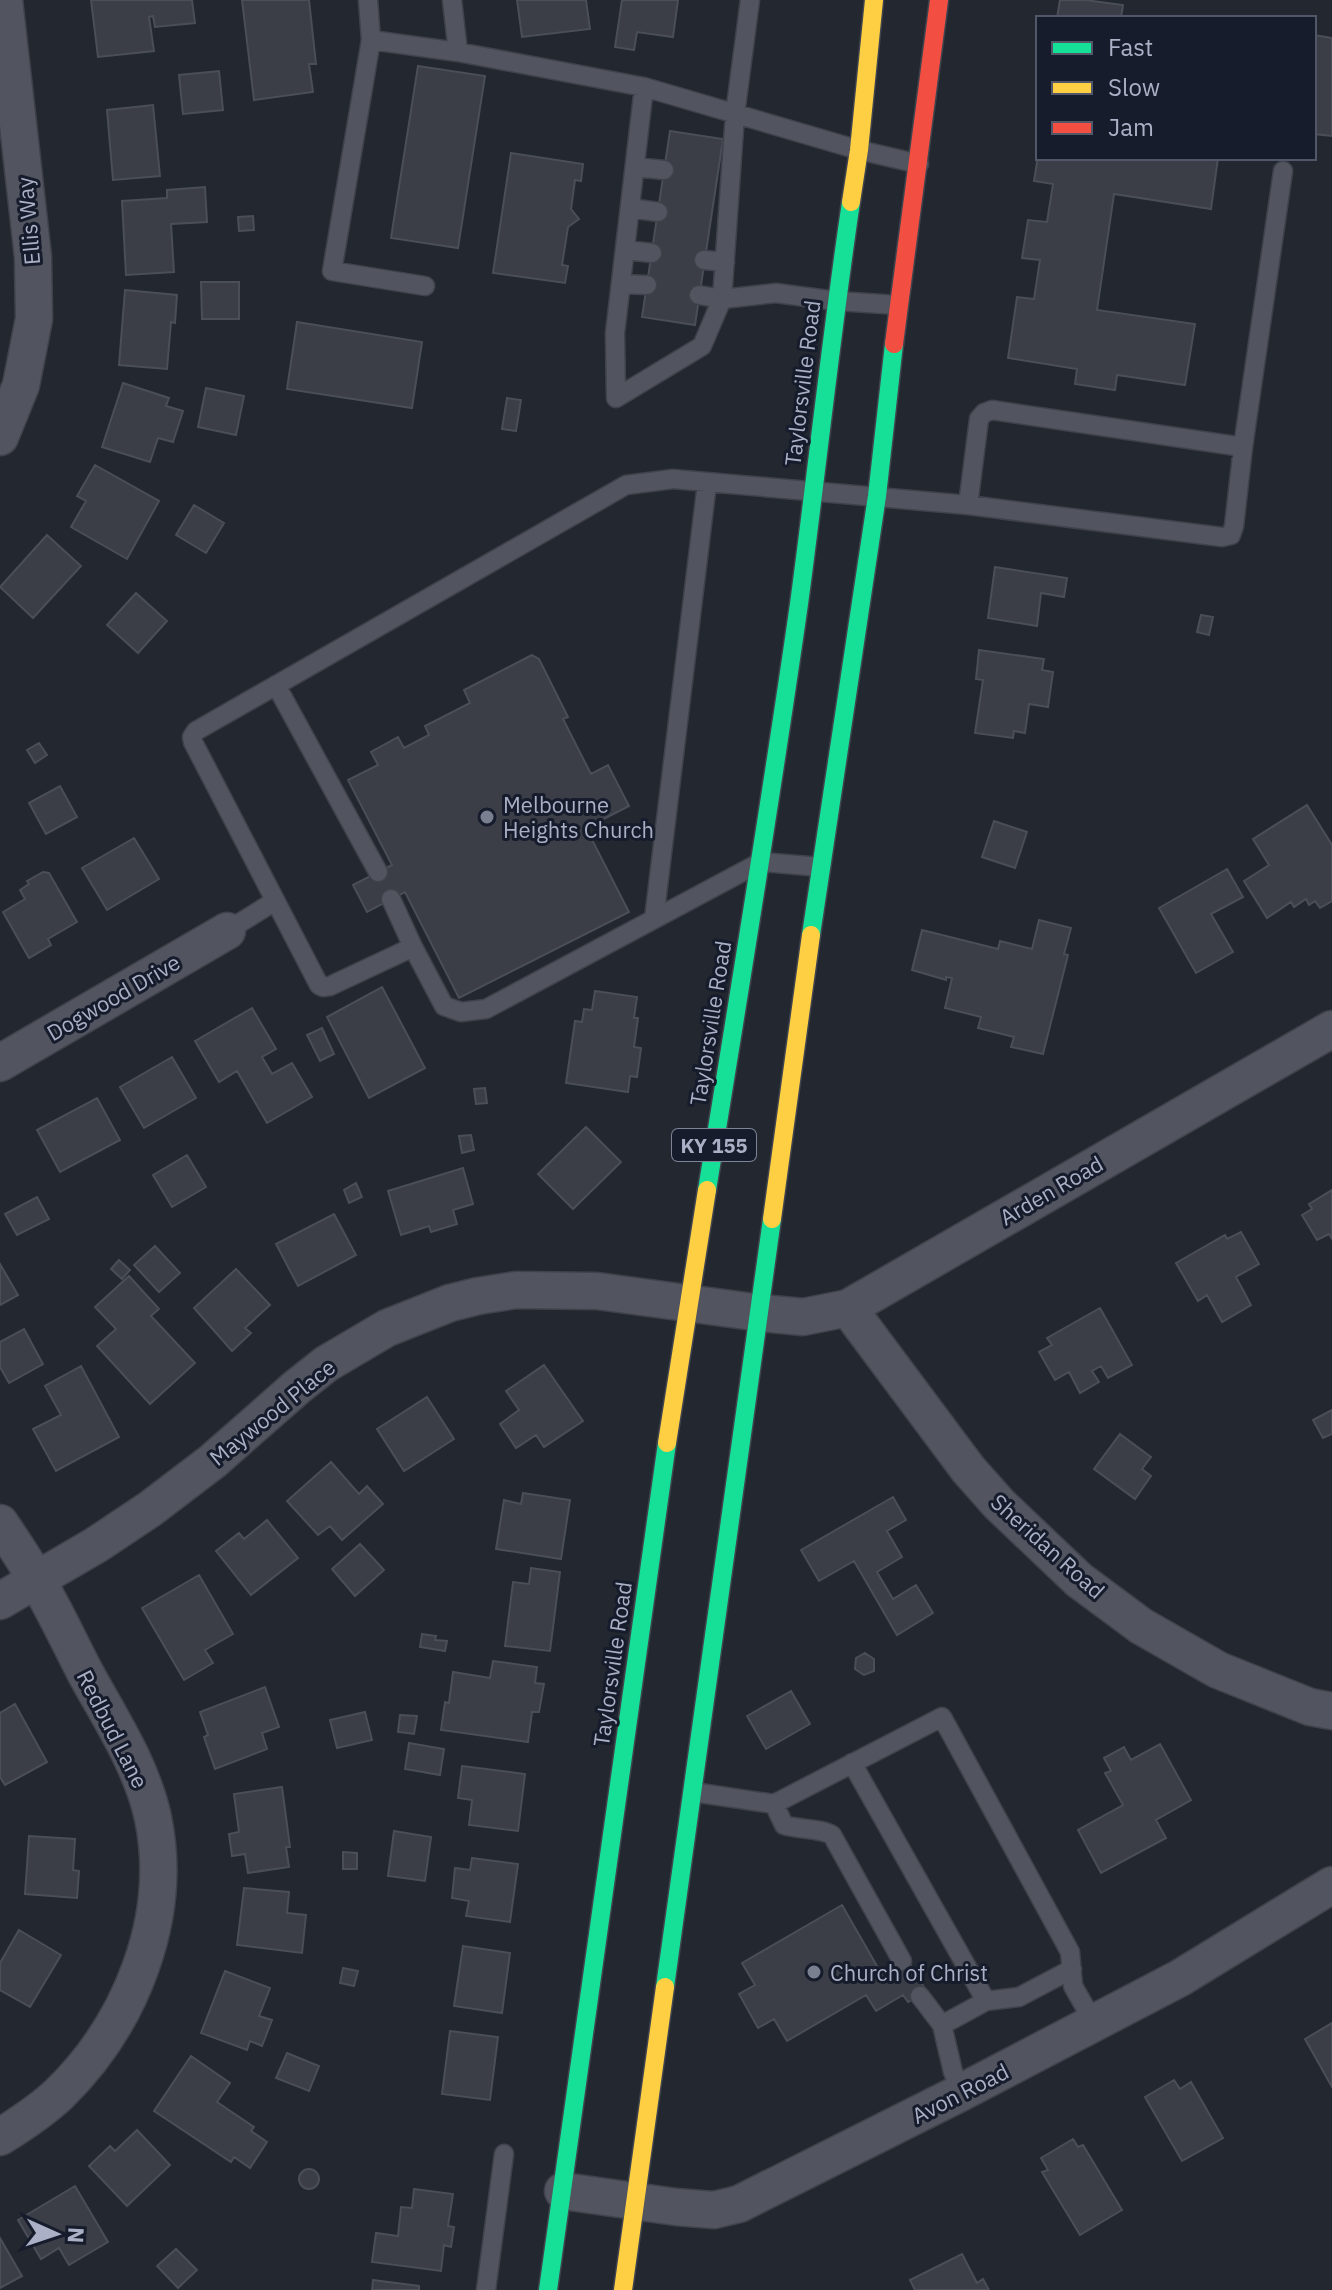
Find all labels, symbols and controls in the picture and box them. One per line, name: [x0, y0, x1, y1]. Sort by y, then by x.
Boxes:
legend: [1036, 16, 1316, 160]
text: Fast: [1108, 31, 1153, 63]
text: Slow: [1108, 71, 1160, 103]
text: Jam: [1108, 111, 1154, 143]
street label: Ellis Way: [10, 176, 46, 266]
street label: Taylorsville Road: [777, 299, 827, 467]
place label: Melbourne Heights Church: [503, 790, 654, 844]
marker: Melbourne Heights Church: [478, 808, 496, 826]
street label: Taylorsville Road: [683, 939, 737, 1107]
street label: Dogwood Drive: [41, 947, 185, 1047]
road number: KY 155: [672, 1129, 756, 1161]
street label: Arden Road: [994, 1149, 1108, 1231]
street label: Maywood Place: [203, 1352, 341, 1472]
street label: Sheridan Road: [985, 1487, 1111, 1605]
street label: Taylorsville Road: [586, 1580, 638, 1748]
street label: Redbud Lane: [71, 1665, 155, 1793]
place label: Church of Christ: [830, 1958, 988, 1987]
marker: Church of Christ: [805, 1963, 823, 1981]
street label: Avon Road: [907, 2056, 1013, 2130]
north arrow: [16, 2194, 96, 2274]
text: N: [62, 2226, 91, 2244]

